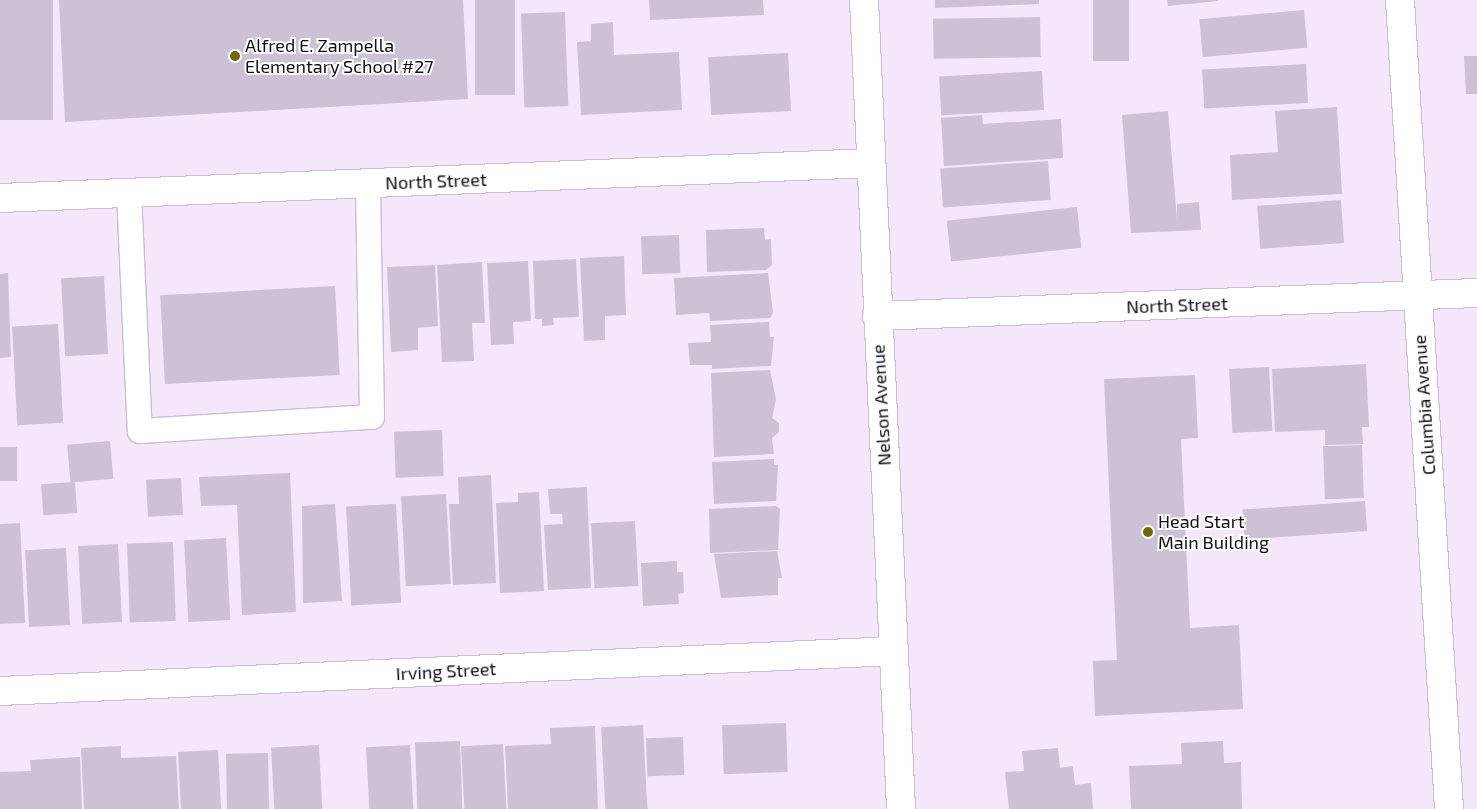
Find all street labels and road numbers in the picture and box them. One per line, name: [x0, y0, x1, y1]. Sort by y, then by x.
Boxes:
street label: North Street: [385, 168, 487, 194]
street label: North Street: [1126, 292, 1228, 318]
street label: Columbia Avenue: [1408, 334, 1440, 476]
street label: Nelson Avenue: [867, 344, 895, 466]
street label: Irving Street: [395, 658, 497, 684]

